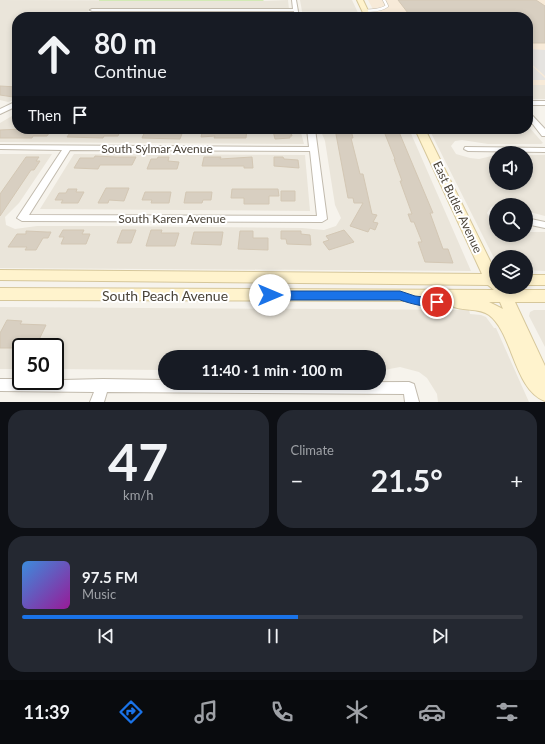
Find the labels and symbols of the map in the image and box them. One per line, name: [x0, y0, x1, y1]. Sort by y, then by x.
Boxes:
street label: South Sylmar Avenue: [101, 141, 213, 156]
street label: East Butler Avenue: [430, 159, 486, 255]
street label: South Karen Avenue: [118, 211, 226, 226]
position arrow: [249, 274, 291, 316]
pin: [420, 285, 454, 319]
street label: South Peach Avenue: [102, 287, 228, 304]
speed limit sign: 50: [12, 338, 64, 390]

